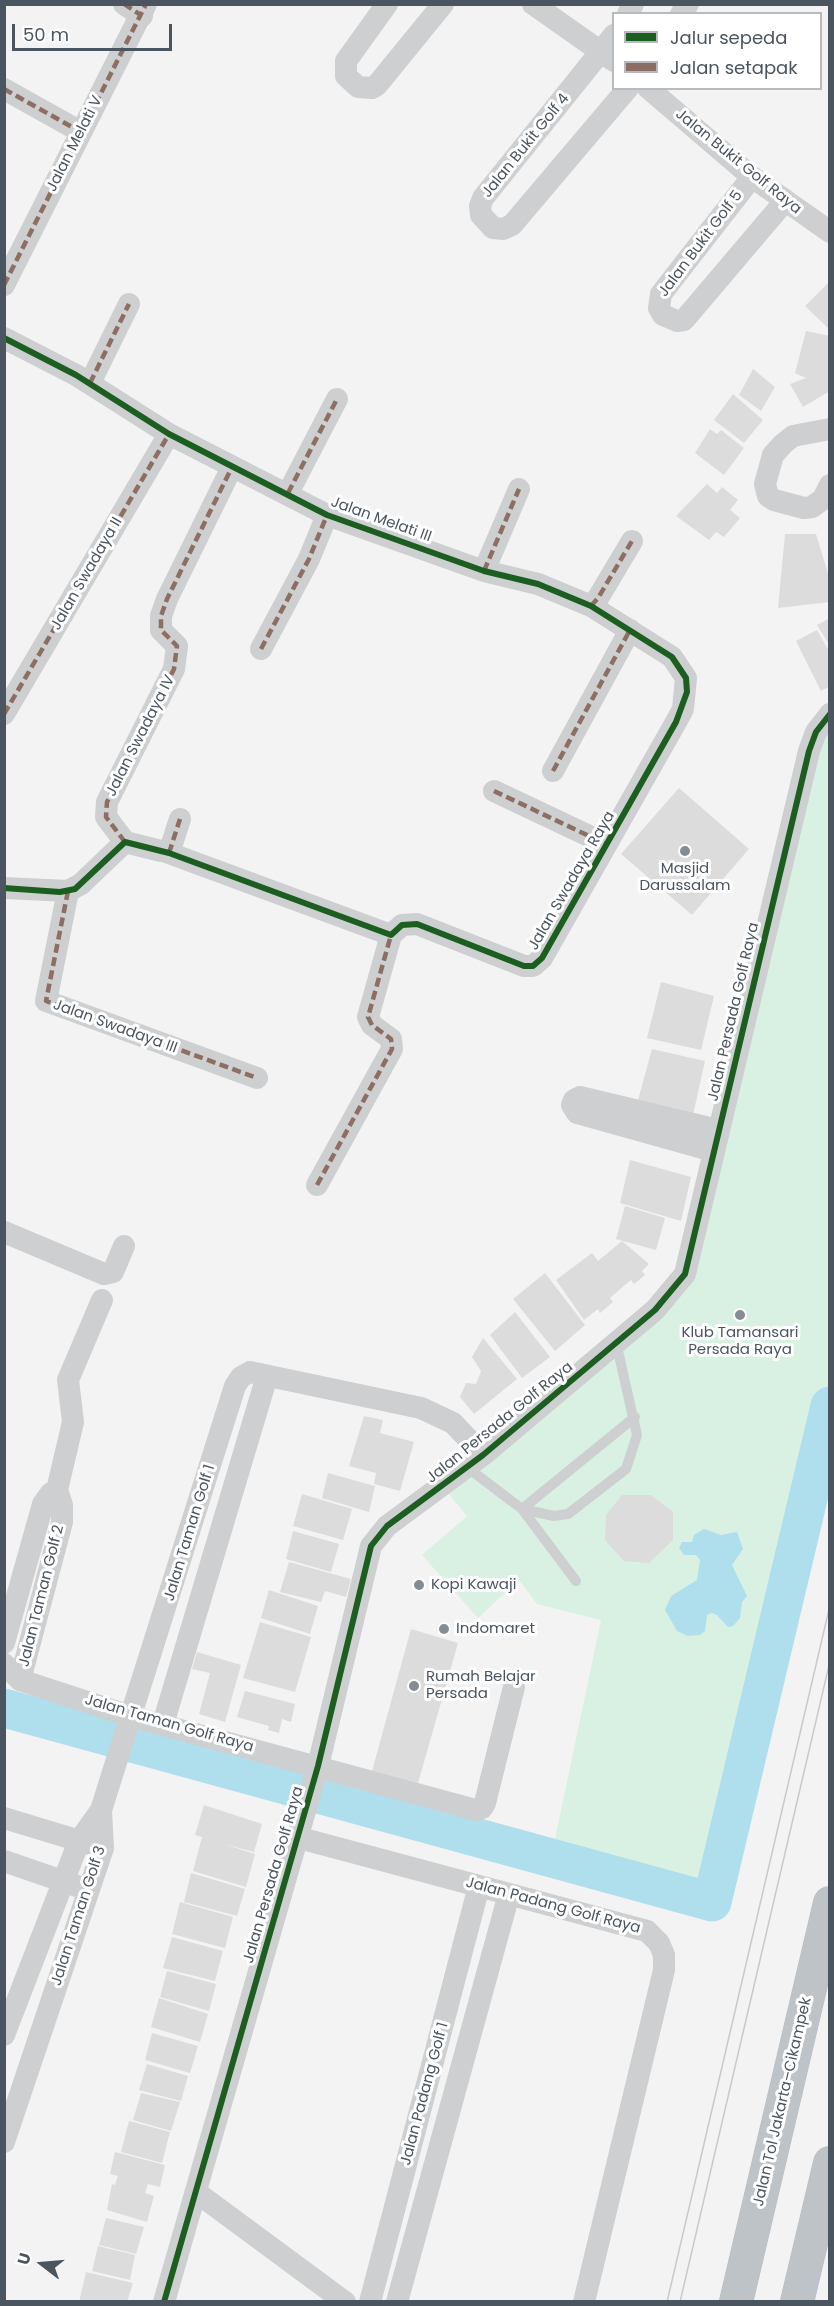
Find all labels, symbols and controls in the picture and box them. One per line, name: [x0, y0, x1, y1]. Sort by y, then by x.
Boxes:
scale bar: [15, 12, 176, 50]
legend: [612, 12, 822, 90]
text: 50 m: [23, 22, 69, 47]
text: Jalur sepeda: [670, 25, 787, 50]
text: Jalan setapak: [670, 55, 798, 80]
street label: Jalan Bukit Golf 4: [479, 90, 573, 202]
street label: Jalan Melati V: [43, 93, 107, 195]
street label: Jalan Bukit Golf Raya: [671, 106, 805, 218]
street label: Jalan Bukit Golf 5: [655, 187, 747, 301]
street label: Jalan Melati III: [328, 493, 434, 547]
street label: Jalan Swadaya II: [47, 514, 127, 634]
street label: Jalan Swadaya IV: [103, 672, 179, 800]
street label: Jalan Swadaya Raya: [525, 808, 619, 954]
marker: Masjid Darussalam: [678, 844, 692, 858]
place label: Masjid Darussalam: [639, 860, 731, 895]
street label: Jalan Persada Golf Raya: [705, 921, 763, 1103]
street label: Jalan Swadaya III: [51, 996, 179, 1058]
marker: Klub Tamansari Persada Raya: [733, 1308, 747, 1322]
place label: Klub Tamansari Persada Raya: [681, 1324, 799, 1359]
street label: Jalan Persada Golf Raya: [423, 1358, 577, 1488]
street label: Jalan Taman Golf 1: [161, 1463, 219, 1603]
street label: Jalan Taman Golf 2: [16, 1523, 68, 1669]
place label: Kopi Kawaji: [431, 1576, 516, 1594]
marker: Kopi Kawaji: [412, 1578, 426, 1592]
place label: Indomaret: [456, 1620, 535, 1638]
marker: Indomaret: [437, 1622, 451, 1636]
place label: Rumah Belajar Persada: [426, 1668, 536, 1703]
marker: Rumah Belajar Persada: [407, 1679, 421, 1693]
street label: Jalan Taman Golf Raya: [83, 1691, 255, 1757]
street label: Jalan Persada Golf Raya: [240, 1785, 308, 1965]
street label: Jalan Taman Golf 3: [48, 1844, 110, 1988]
street label: Jalan Padang Golf Raya: [464, 1874, 642, 1938]
street label: Jalan Tol Jakarta–Cikampek: [750, 1996, 816, 2208]
street label: Jalan Padang Golf 1: [397, 2021, 453, 2167]
north arrow: [12, 2234, 72, 2294]
text: U: [12, 2250, 37, 2267]

